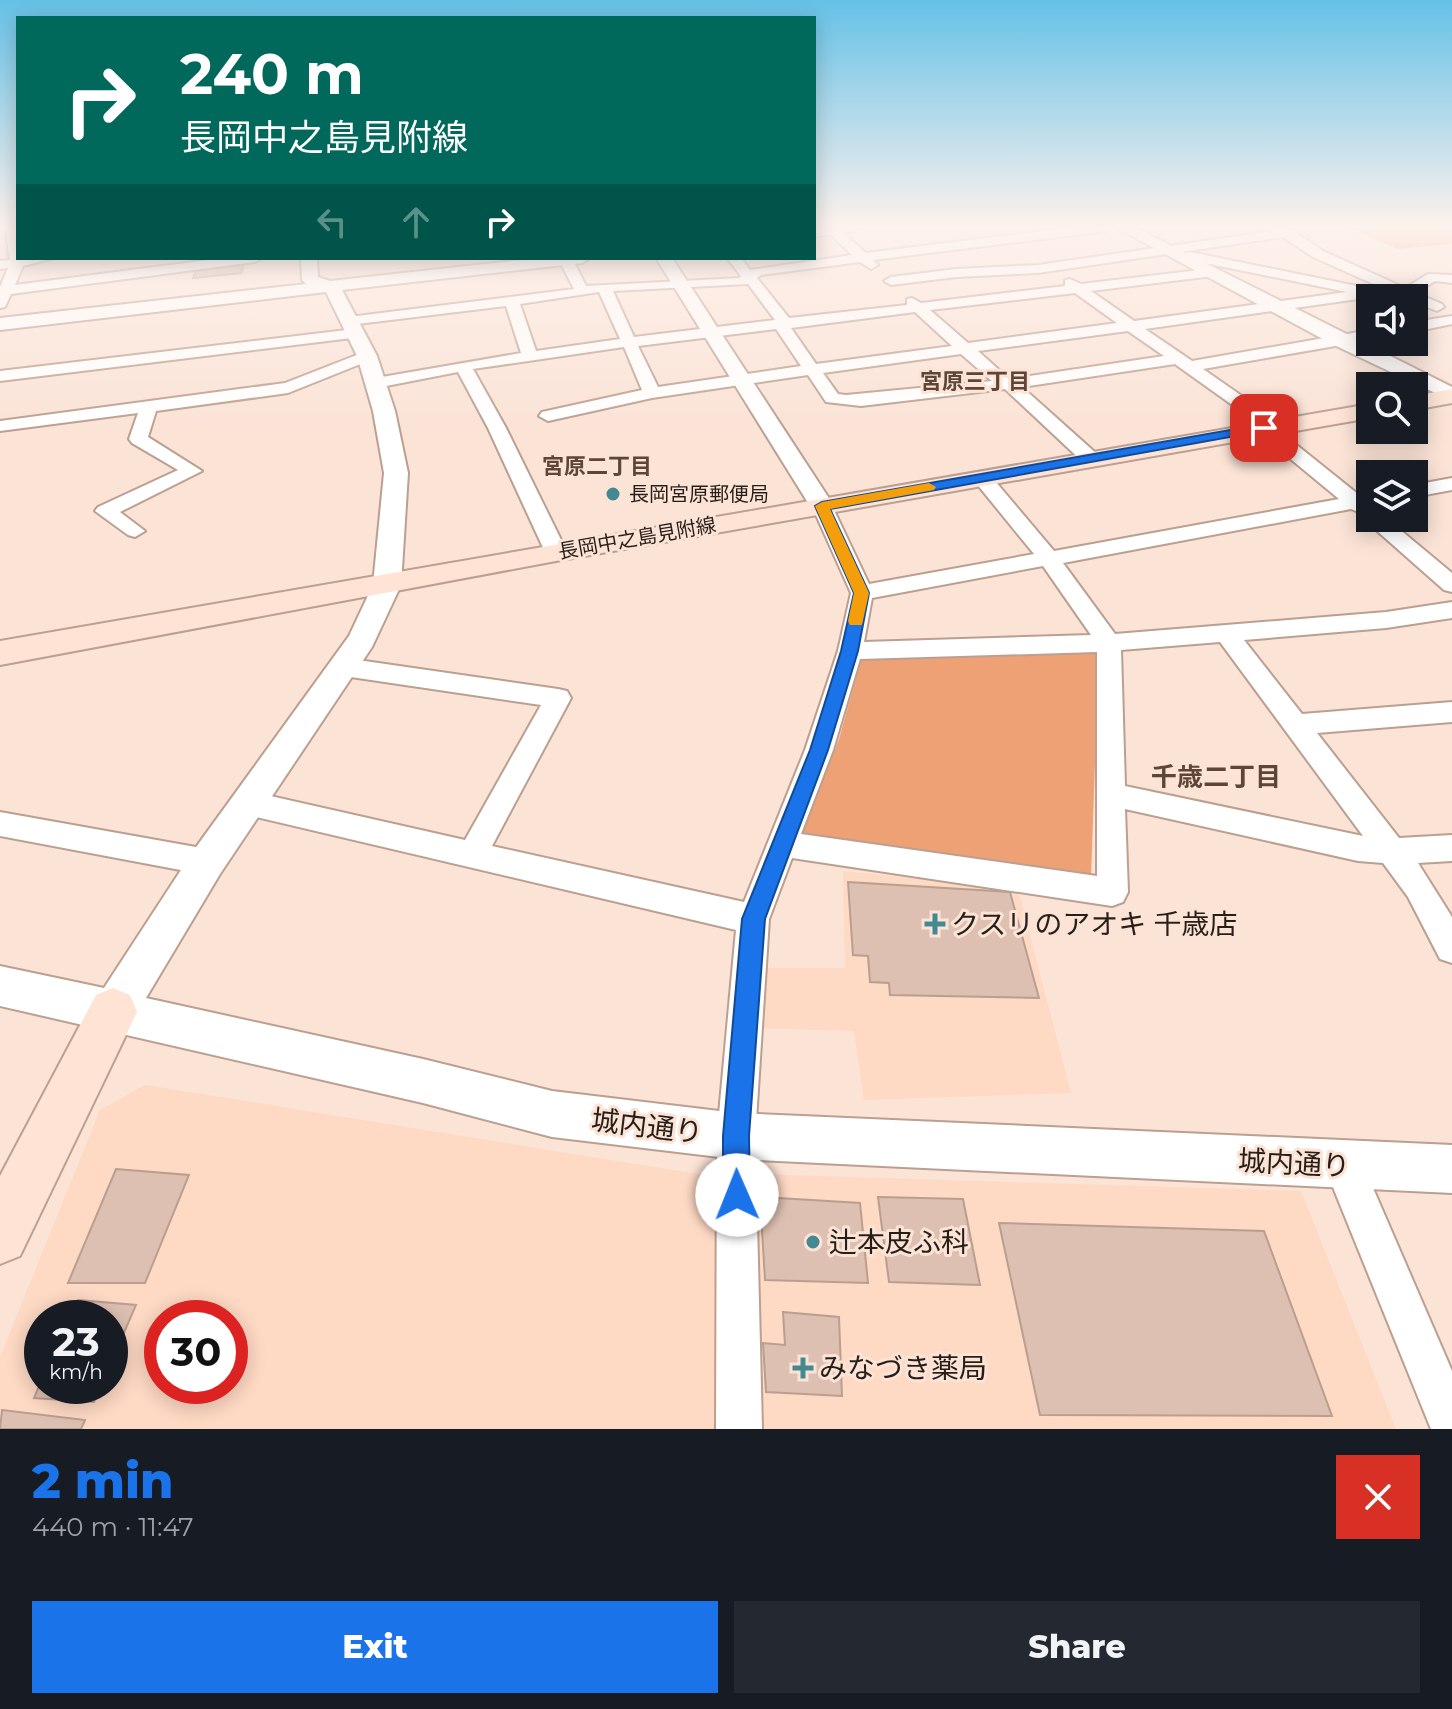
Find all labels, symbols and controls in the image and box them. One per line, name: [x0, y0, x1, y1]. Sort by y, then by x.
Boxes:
text: 240 m: [180, 40, 364, 108]
icon: right: [48, 48, 152, 152]
text: 長岡中之島見附線: [180, 115, 468, 159]
icon: left: [310, 200, 354, 244]
icon: ahead: [394, 200, 438, 244]
icon: right: [478, 200, 522, 244]
map controls: [1356, 284, 1428, 532]
button: sound: [1356, 284, 1428, 356]
district label: 宮原三丁目: [920, 368, 1030, 395]
button: search: [1356, 372, 1428, 444]
pin: [1230, 394, 1298, 462]
icon: arrive: [1242, 406, 1286, 450]
district label: 宮原二丁目: [542, 453, 652, 480]
button: layers: [1356, 460, 1428, 532]
place label: 長岡宮原郵便局: [629, 482, 769, 506]
marker: 長岡宮原郵便局: [604, 485, 622, 503]
street label: 長岡中之島見附線: [556, 512, 718, 564]
district label: 千歳二丁目: [1151, 761, 1281, 793]
place label: クスリのアオキ 千歳店: [951, 907, 1238, 941]
marker: クスリのアオキ 千歳店: [926, 915, 944, 933]
street label: 城内通り: [589, 1102, 705, 1150]
street label: 城内通り: [1237, 1143, 1351, 1183]
position arrow: [695, 1153, 779, 1237]
place label: 辻本皮ふ科: [829, 1225, 969, 1259]
marker: 辻本皮ふ科: [804, 1233, 822, 1251]
speed limit sign: 30: [144, 1300, 248, 1404]
text: 23: [52, 1317, 100, 1366]
place label: みなづき薬局: [819, 1351, 987, 1385]
marker: みなづき薬局: [794, 1359, 812, 1377]
text: km/h: [49, 1360, 103, 1384]
text: 2 min: [32, 1452, 173, 1510]
button: close: [1336, 1455, 1420, 1539]
text: 440 m · 11:47: [32, 1511, 194, 1543]
button: Exit: [32, 1601, 718, 1693]
button: Share: [734, 1601, 1420, 1693]

